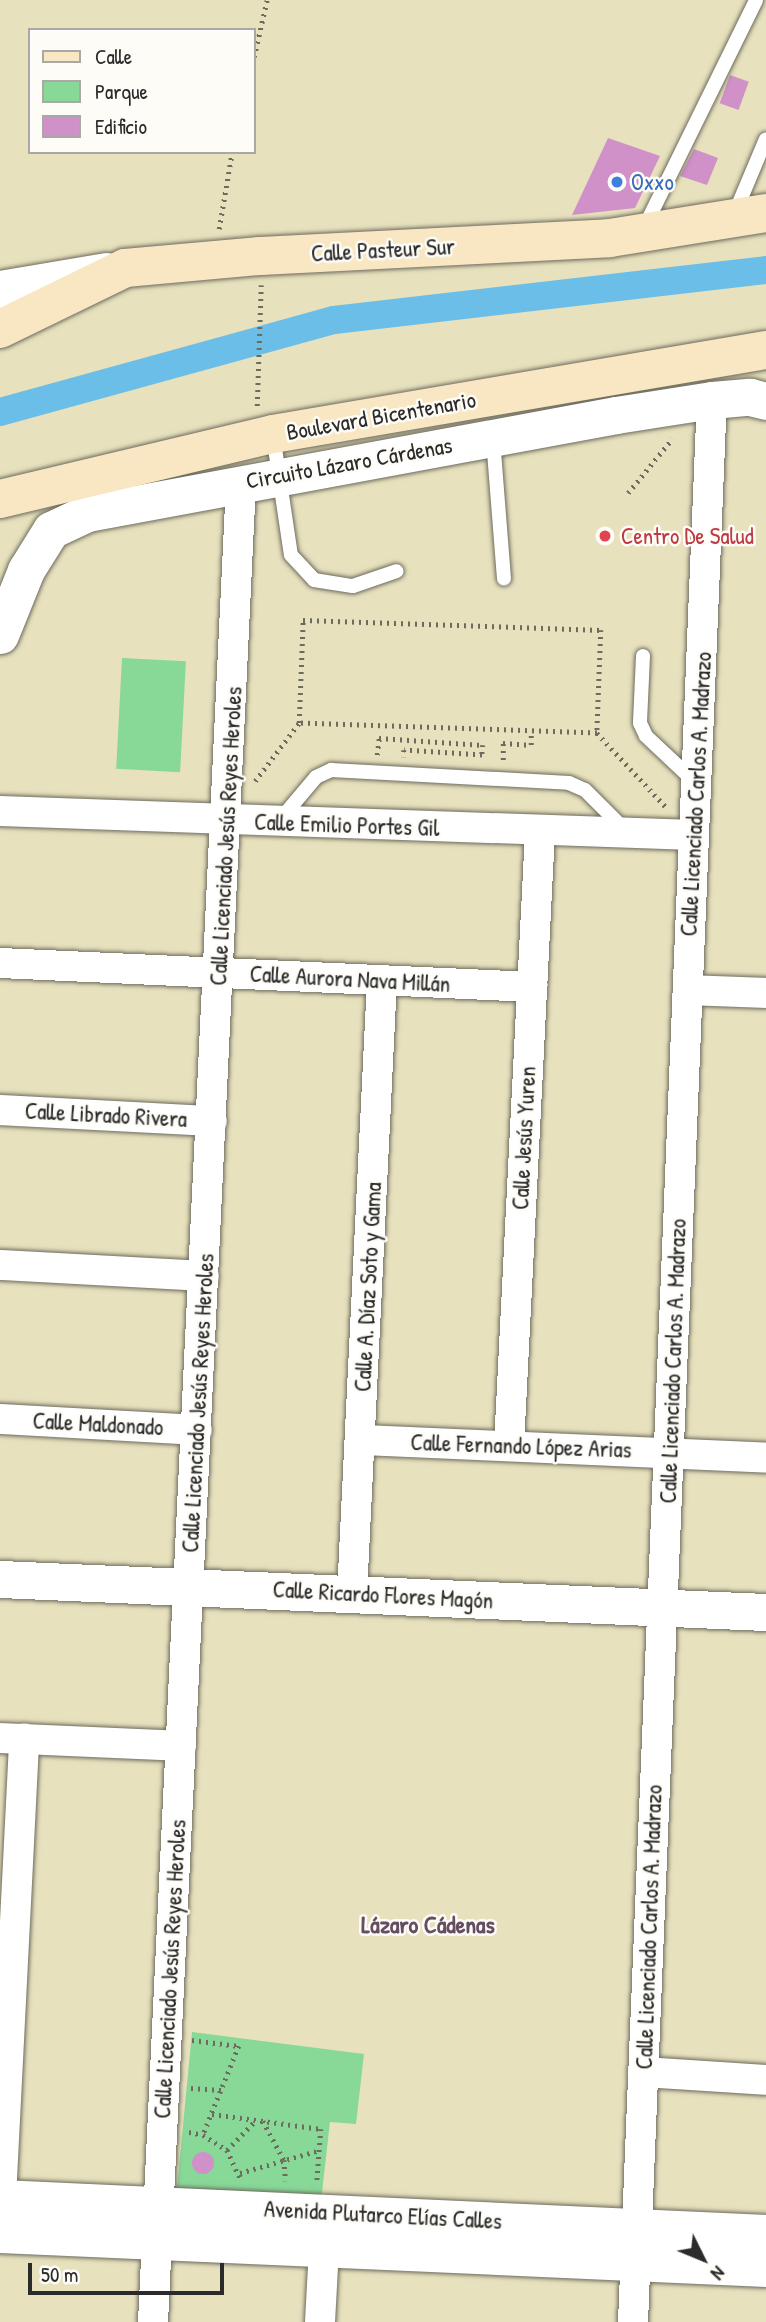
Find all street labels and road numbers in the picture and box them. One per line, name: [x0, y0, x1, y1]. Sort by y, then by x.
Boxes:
street label: Calle Pasteur Sur: [310, 232, 456, 268]
street label: Boulevard Bicentenario: [284, 386, 478, 446]
street label: Circuito Lázaro Cárdenas: [244, 431, 454, 495]
street label: Calle Licenciado Carlos A. Madrazo: [675, 651, 717, 937]
street label: Calle Licenciado Jesús Reyes Heroles: [204, 686, 248, 986]
street label: Calle Emilio Portes Gil: [254, 808, 440, 842]
street label: Calle Aurora Nava Millán: [249, 960, 451, 998]
street label: Calle Jesús Yuren: [506, 1066, 542, 1210]
street label: Calle Librado Rivera: [24, 1097, 188, 1133]
street label: Calle A. Díaz Soto y Gama: [349, 1182, 387, 1392]
street label: Calle Licenciado Carlos A. Madrazo: [654, 1218, 692, 1504]
street label: Calle Licenciado Jesús Reyes Heroles: [176, 1253, 220, 1553]
street label: Calle Maldonado: [32, 1407, 164, 1441]
street label: Calle Fernando López Arias: [410, 1428, 632, 1464]
street label: Calle Ricardo Flores Magón: [272, 1575, 494, 1615]
street label: Calle Licenciado Carlos A. Madrazo: [630, 1784, 668, 2070]
street label: Calle Licenciado Jesús Reyes Heroles: [148, 1819, 192, 2119]
street label: Avenida Plutarco Elías Calles: [263, 2195, 503, 2235]

